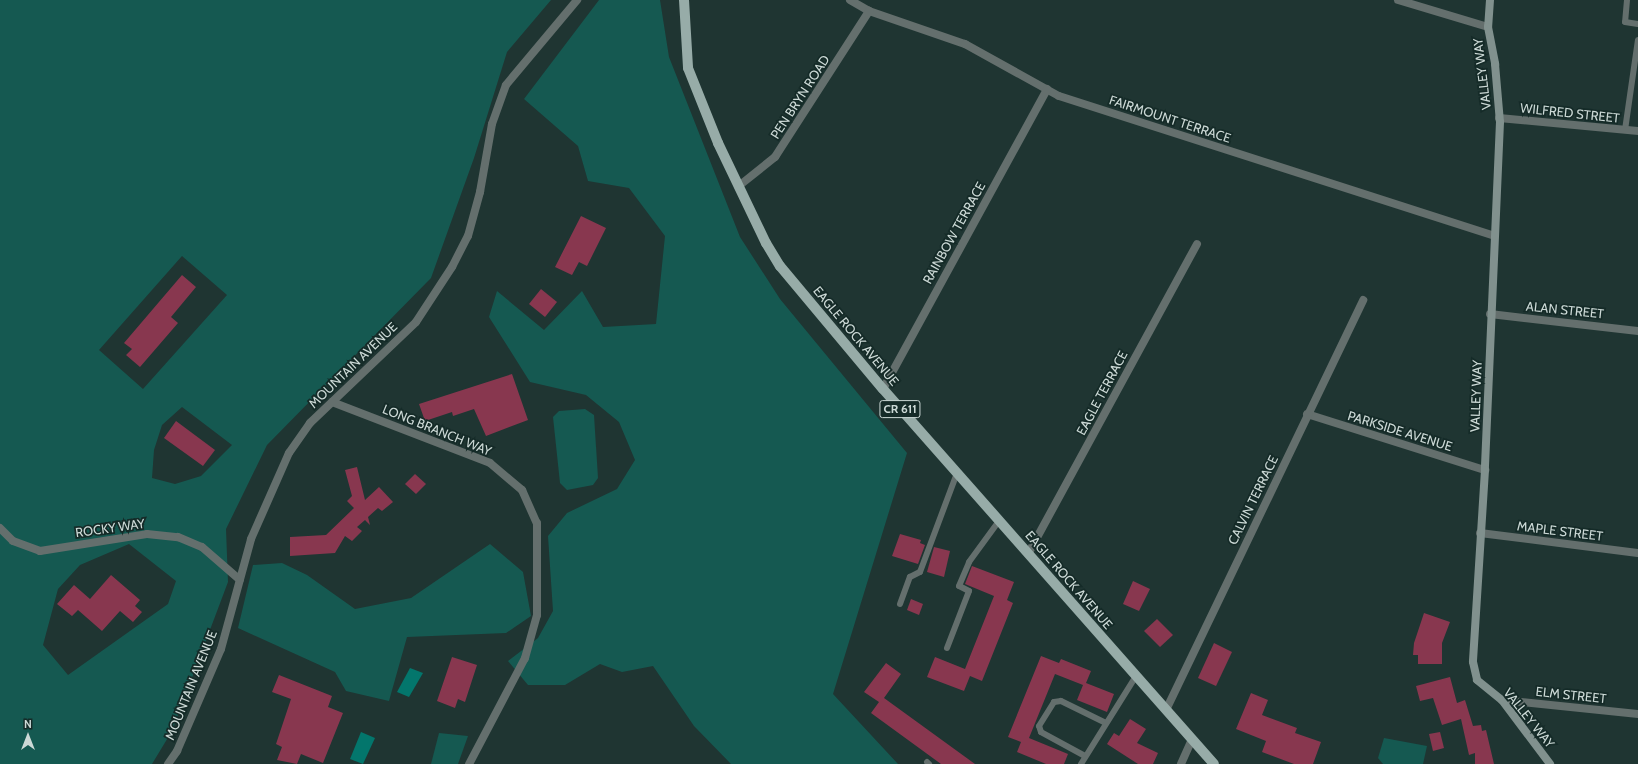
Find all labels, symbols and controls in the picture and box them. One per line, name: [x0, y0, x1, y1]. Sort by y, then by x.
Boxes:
street label: VALLEY WAY: [1470, 37, 1494, 111]
street label: PEN BRYN ROAD: [767, 52, 833, 142]
street label: FAIRMOUNT TERRACE: [1107, 92, 1233, 146]
street label: WILFRED STREET: [1519, 100, 1621, 126]
street label: RAINBOW TERRACE: [920, 179, 988, 287]
street label: EAGLE ROCK AVENUE: [810, 283, 902, 389]
street label: ALAN STREET: [1525, 298, 1605, 322]
street label: MOUNTAIN AVENUE: [306, 319, 400, 411]
street label: EAGLE TERRACE: [1073, 348, 1131, 438]
street label: VALLEY WAY: [1467, 360, 1485, 432]
road number: CR 611: [879, 399, 921, 419]
street label: LONG BRANCH WAY: [380, 401, 494, 459]
street label: PARKSIDE AVENUE: [1346, 408, 1454, 454]
street label: CALVIN TERRACE: [1225, 453, 1281, 547]
street label: ROCKY WAY: [74, 515, 146, 541]
street label: MAPLE STREET: [1516, 518, 1604, 544]
street label: EAGLE ROCK AVENUE: [1022, 528, 1116, 632]
street label: MOUNTAIN AVENUE: [162, 628, 220, 742]
street label: ELM STREET: [1535, 684, 1607, 706]
street label: VALLEY WAY: [1500, 685, 1558, 751]
north arrow: [8, 716, 48, 756]
text: N: [24, 717, 32, 731]

